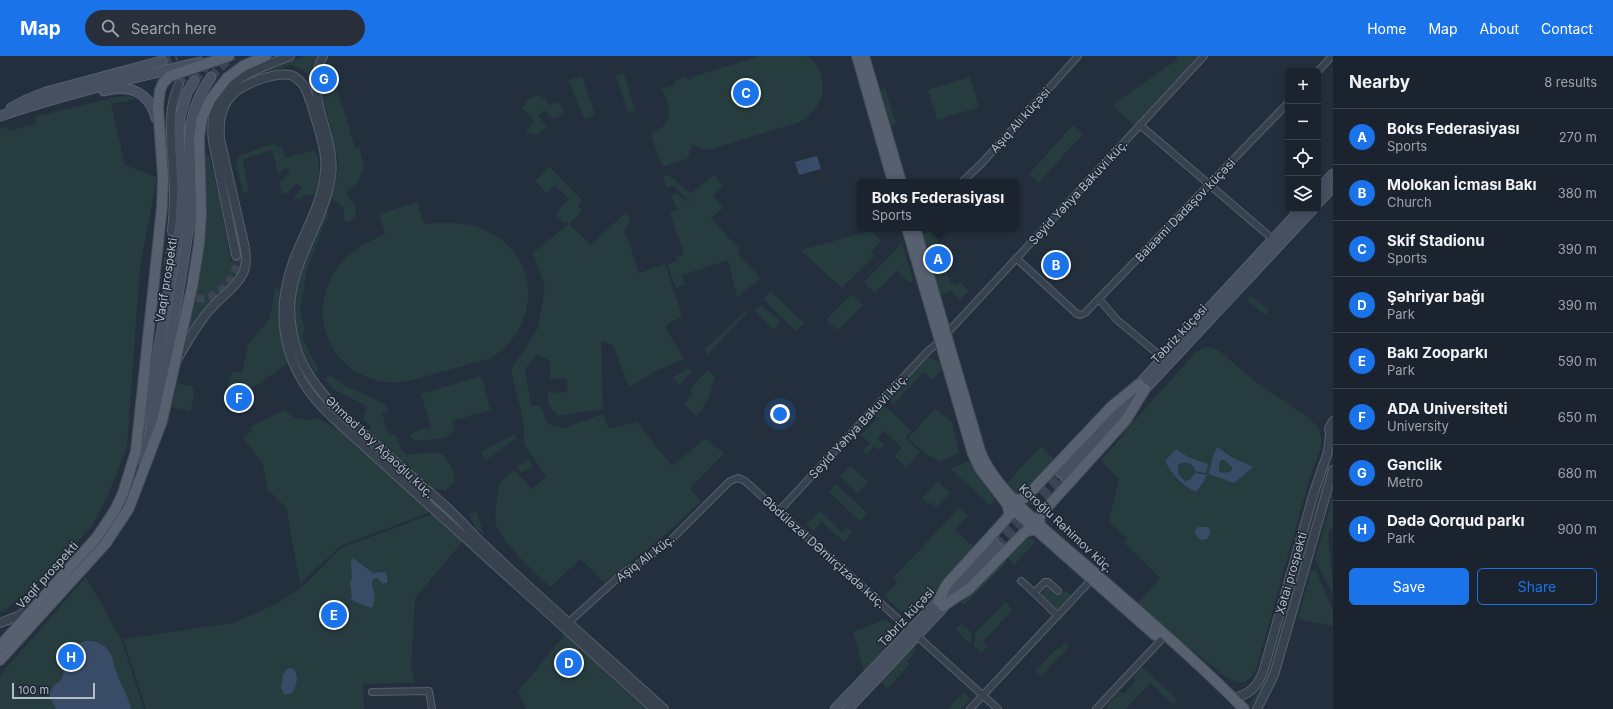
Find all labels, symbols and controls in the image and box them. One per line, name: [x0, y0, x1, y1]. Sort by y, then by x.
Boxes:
search box: [85, 10, 365, 46]
text: Map: [20, 17, 61, 40]
icon: search: [99, 17, 121, 39]
text: Search here: [131, 19, 216, 38]
text: Home: [1367, 20, 1406, 37]
text: Map: [1428, 20, 1458, 37]
text: About: [1480, 20, 1519, 37]
text: Contact: [1541, 20, 1593, 37]
pin: G: [311, 64, 337, 94]
map controls: [1285, 68, 1321, 212]
button: +: [1285, 68, 1321, 104]
text: Nearby: [1349, 72, 1410, 92]
text: 8 results: [1544, 74, 1597, 90]
pin: C: [733, 78, 759, 108]
street label: Aşıq Alı küçəsi: [987, 84, 1053, 156]
button: −: [1285, 104, 1321, 140]
text: Boks Federasiyası: [1387, 119, 1520, 138]
text: A: [1357, 129, 1367, 145]
text: 270 m: [1559, 129, 1597, 145]
street label: Seyid Yəhya Bakuvi küç.: [1025, 136, 1131, 248]
text: Sports: [1387, 138, 1427, 154]
button: locate: [1285, 140, 1321, 176]
street label: Balaəmi Dadaşov küçəsi: [1132, 155, 1238, 265]
text: Molokan İcması Bakı: [1387, 175, 1537, 194]
button: layers: [1285, 176, 1321, 212]
popup: [857, 179, 1019, 231]
text: B: [1358, 185, 1366, 201]
text: 380 m: [1558, 185, 1597, 201]
text: Boks Federasiyası: [872, 188, 1004, 207]
text: Church: [1387, 194, 1432, 210]
text: Sports: [872, 207, 912, 223]
text: Skif Stadionu: [1387, 231, 1485, 250]
street label: Vaqif prospekti: [152, 237, 180, 323]
text: C: [1357, 241, 1367, 257]
text: 390 m: [1558, 241, 1597, 257]
pin: A: [925, 244, 951, 274]
pin: B: [1043, 250, 1069, 280]
text: Sports: [1387, 250, 1427, 266]
text: Şəhriyar bağı: [1387, 287, 1485, 306]
text: D: [1357, 297, 1367, 313]
text: 390 m: [1558, 297, 1597, 313]
street label: Təbriz küçəsi: [1148, 301, 1210, 367]
text: Park: [1387, 306, 1415, 322]
text: Bakı Zooparkı: [1387, 343, 1488, 362]
text: E: [1358, 353, 1366, 369]
text: 590 m: [1558, 353, 1597, 369]
text: Park: [1387, 362, 1415, 378]
street label: Seyid Yəhya Bakuvi küç.: [805, 370, 911, 482]
pin: F: [226, 383, 252, 413]
street label: Əhməd bəy Ağaoğlu küç.: [323, 393, 437, 501]
text: ADA Universiteti: [1387, 399, 1508, 418]
your location: [770, 404, 790, 424]
text: F: [1358, 409, 1366, 425]
text: 650 m: [1558, 409, 1597, 425]
text: University: [1387, 418, 1449, 434]
text: Gənclik: [1387, 455, 1442, 474]
text: G: [1357, 465, 1367, 481]
text: 680 m: [1558, 465, 1597, 481]
text: Metro: [1387, 474, 1423, 490]
street label: Koroğlu Rəhimov küç.: [1016, 481, 1116, 575]
street label: Əbdüləzəl DƏmirçizadə küç.: [759, 493, 889, 611]
text: Dədə Qorqud parkı: [1387, 511, 1525, 530]
text: H: [1357, 521, 1367, 537]
text: 900 m: [1557, 521, 1597, 537]
street label: Xətai prospekti: [1272, 530, 1310, 616]
text: Park: [1387, 530, 1415, 546]
street label: Aşıq Alı küç.: [613, 531, 677, 585]
street label: Vaqif prospekti: [13, 538, 81, 612]
button: Save: [1349, 568, 1469, 605]
button: Share: [1477, 568, 1597, 605]
street label: Təbriz küçəsi: [875, 584, 937, 650]
pin: E: [321, 600, 347, 630]
pin: H: [58, 642, 84, 672]
pin: D: [556, 648, 582, 678]
scale bar: [12, 681, 95, 700]
text: 100 m: [18, 683, 49, 697]

